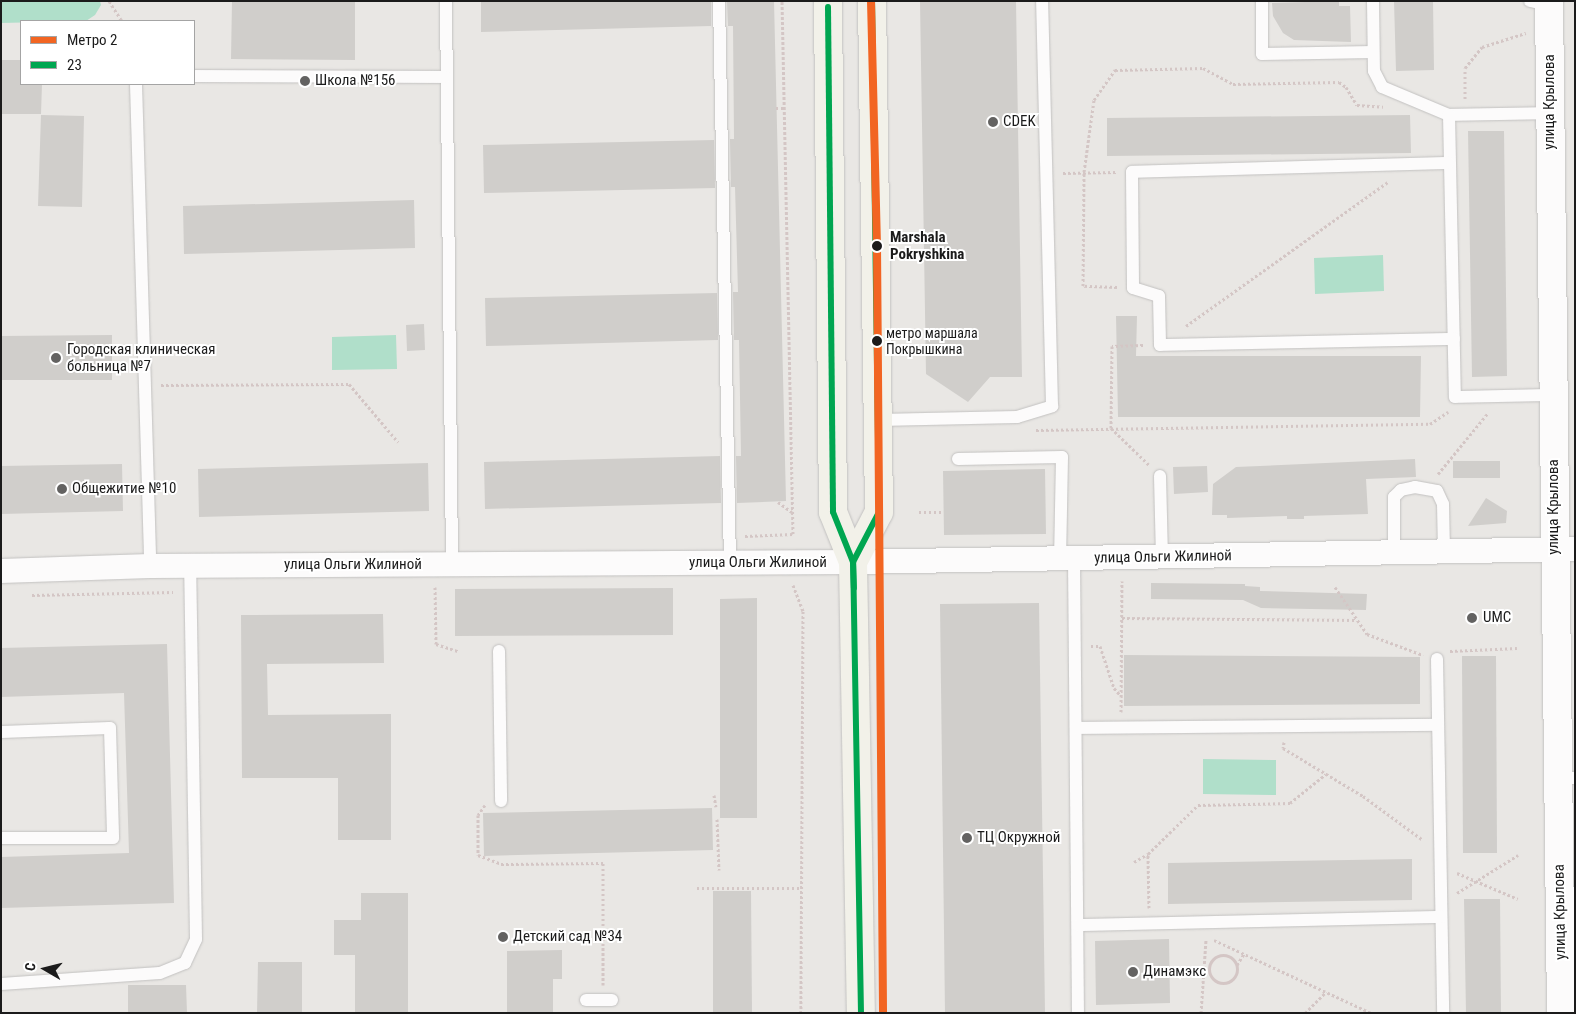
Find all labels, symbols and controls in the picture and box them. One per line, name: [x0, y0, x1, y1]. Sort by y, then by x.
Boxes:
legend: [20, 20, 195, 85]
text: Метро 2: [67, 31, 117, 49]
street label: улица Крылова: [1541, 54, 1559, 150]
text: 23: [67, 56, 82, 74]
place label: Школа №156: [315, 72, 395, 90]
marker: Школа №156: [299, 75, 311, 87]
place label: CDEK: [1003, 113, 1036, 131]
marker: CDEK: [987, 116, 999, 128]
place label: Marshala Pokryshkina: [890, 228, 964, 263]
marker: Marshala Pokryshkina: [868, 237, 886, 255]
place label: метро маршала Покрышкина: [886, 325, 978, 358]
marker: метро маршала Покрышкина: [872, 336, 882, 346]
place label: Городская клиническая больница №7: [67, 340, 215, 375]
marker: Городская клиническая больница №7: [49, 351, 63, 365]
street label: улица Крылова: [1545, 459, 1563, 555]
place label: Общежитие №10: [72, 480, 176, 498]
marker: Общежитие №10: [56, 483, 68, 495]
street label: улица Ольги Жилиной: [1094, 547, 1232, 567]
street label: улица Ольги Жилиной: [689, 554, 827, 572]
street label: улица Ольги Жилиной: [284, 556, 422, 574]
place label: UMC: [1483, 609, 1511, 627]
marker: UMC: [1465, 611, 1479, 625]
place label: ТЦ Окружной: [977, 829, 1060, 847]
marker: ТЦ Окружной: [961, 832, 973, 844]
street label: улица Крылова: [1550, 864, 1570, 960]
place label: Детский сад №34: [513, 928, 622, 946]
marker: Детский сад №34: [497, 931, 509, 943]
north arrow: [20, 944, 70, 994]
text: С: [22, 962, 39, 972]
place label: Динамэкс: [1143, 963, 1206, 981]
marker: Динамэкс: [1127, 966, 1139, 978]

